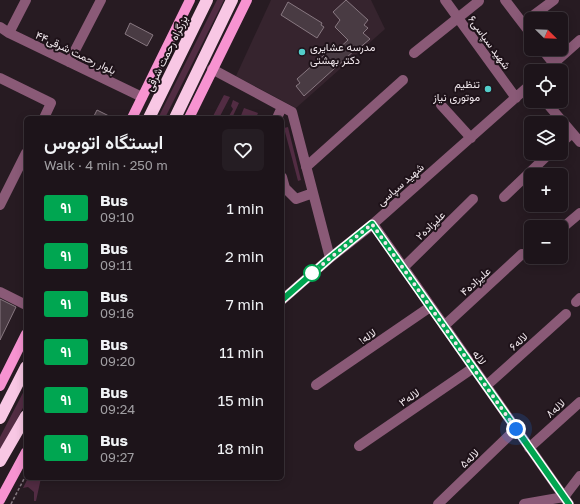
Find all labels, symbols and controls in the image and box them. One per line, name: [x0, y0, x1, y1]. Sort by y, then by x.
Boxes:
north arrow: [524, 12, 568, 56]
map controls: [524, 12, 568, 264]
street label: بزرگراه رحمت شرقی: [142, 13, 191, 93]
street label: شهید سپاسی۶: [464, 13, 514, 73]
street label: ۴۴بلوار رحمت شرقی: [33, 28, 118, 77]
place label: مدرسه عشایری دکتر بهشتی: [310, 40, 376, 67]
marker: مدرسه عشایری دکتر بهشتی: [297, 47, 307, 57]
button: locate: [524, 64, 568, 108]
place label: تنظیم موتوری نیاز: [432, 77, 480, 104]
marker: تنظیم موتوری نیاز: [483, 84, 493, 94]
button: layers: [524, 116, 568, 160]
button: heart: [222, 129, 264, 171]
text: ایستگاه اتوبوس: [44, 130, 163, 153]
text: Walk · 4 min · 250 m: [44, 157, 168, 173]
street label: شهید سپاسی: [374, 160, 428, 209]
button: +: [524, 168, 568, 212]
text: Bus: [100, 191, 128, 209]
text: ۹۱: [60, 199, 72, 216]
text: 1 min: [226, 199, 264, 217]
street label: علیزاده۲: [413, 208, 448, 243]
text: 09:10: [100, 209, 134, 225]
button: −: [524, 220, 568, 264]
text: Bus: [100, 239, 128, 257]
text: ۹۱: [60, 247, 72, 264]
text: 2 min: [225, 247, 264, 265]
text: 09:11: [100, 257, 132, 273]
unlabelled marker: [303, 264, 321, 282]
street label: علیزاده۴: [457, 264, 494, 299]
text: Bus: [100, 287, 128, 305]
text: ۹۱: [60, 295, 72, 312]
text: 7 min: [226, 295, 264, 313]
text: 09:16: [100, 305, 134, 321]
street label: ۱لاله: [356, 325, 378, 347]
street label: ۶لاله: [506, 329, 530, 353]
text: Bus: [100, 335, 128, 353]
text: ۹۱: [60, 343, 72, 360]
text: 11 min: [219, 343, 264, 361]
street label: لاله: [470, 347, 490, 367]
text: 09:20: [100, 353, 135, 369]
text: Bus: [100, 383, 128, 401]
street label: ۳لاله: [396, 385, 422, 409]
text: ۹۱: [60, 391, 72, 408]
text: 15 min: [218, 391, 264, 409]
street label: لاله۸: [543, 396, 567, 420]
text: 09:24: [100, 401, 135, 417]
your location: [506, 419, 526, 439]
text: Bus: [100, 431, 128, 449]
text: ۹۱: [60, 439, 72, 456]
text: 18 min: [217, 439, 264, 457]
street label: لاله۵: [457, 446, 481, 470]
text: 09:27: [100, 449, 134, 465]

